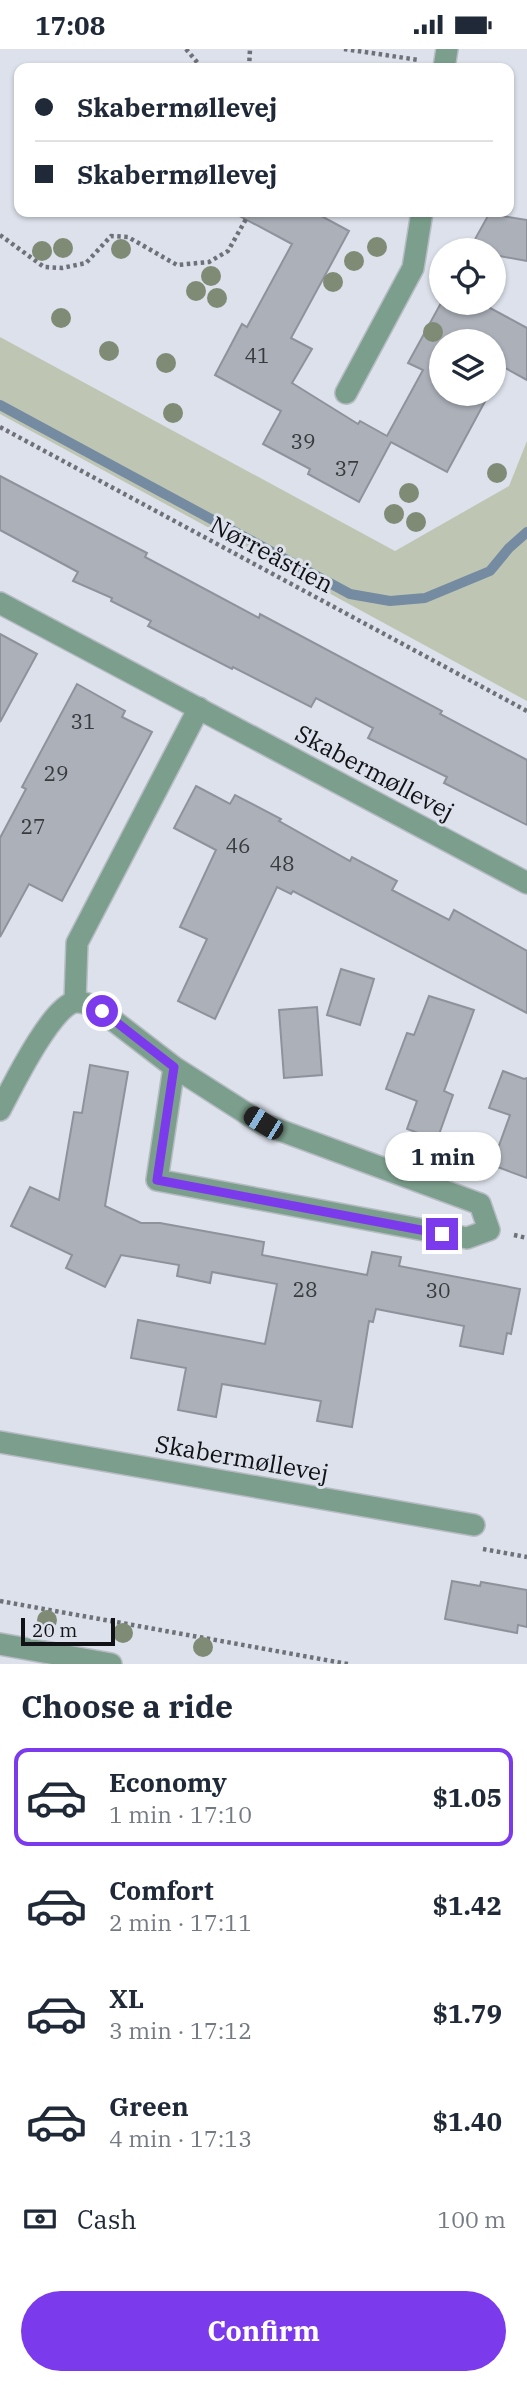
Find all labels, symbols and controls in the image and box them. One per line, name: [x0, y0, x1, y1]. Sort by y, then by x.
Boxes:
text: 17:08: [35, 8, 105, 42]
text: Skabermøllevej: [77, 90, 277, 124]
text: Skabermøllevej: [77, 157, 277, 191]
map controls: [429, 238, 506, 406]
button: locate: [429, 238, 506, 315]
button: layers: [429, 329, 506, 406]
house number: 41: [244, 341, 270, 369]
house number: 39: [290, 427, 316, 455]
house number: 37: [334, 454, 360, 482]
street label: Nørreåstien: [205, 508, 339, 600]
house number: 31: [70, 707, 96, 735]
street label: Skabermøllevej: [290, 717, 460, 827]
house number: 29: [43, 759, 69, 787]
house number: 27: [20, 812, 46, 840]
house number: 46: [225, 831, 251, 859]
house number: 48: [269, 849, 295, 877]
route start: [86, 995, 118, 1027]
car: [240, 1103, 287, 1143]
callout: 1 min: [384, 1133, 500, 1181]
text: 1 min: [411, 1141, 475, 1171]
route end: [426, 1218, 458, 1250]
house number: 28: [292, 1275, 318, 1303]
house number: 30: [425, 1276, 451, 1304]
street label: Skabermøllevej: [153, 1427, 331, 1489]
scale bar: [21, 1615, 116, 1647]
text: 20 m: [32, 1618, 77, 1642]
text: Choose a ride: [21, 1685, 233, 1727]
text: Economy: [109, 1765, 227, 1799]
icon: car: [25, 1766, 88, 1829]
text: $1.05: [432, 1780, 502, 1814]
text: 1 min · 17:10: [109, 1799, 252, 1829]
text: Comfort: [109, 1873, 214, 1907]
icon: car: [25, 1874, 88, 1937]
text: $1.42: [432, 1888, 502, 1922]
text: 2 min · 17:11: [109, 1907, 252, 1937]
text: XL: [109, 1981, 144, 2015]
icon: car: [25, 1982, 88, 2045]
text: $1.79: [432, 1996, 502, 2030]
text: 3 min · 17:12: [109, 2015, 252, 2045]
text: Green: [109, 2089, 189, 2123]
icon: car: [25, 2090, 88, 2153]
text: $1.40: [432, 2104, 502, 2138]
text: 4 min · 17:13: [109, 2123, 252, 2153]
icon: cash: [21, 2200, 59, 2238]
text: Cash: [77, 2202, 137, 2236]
text: 100 m: [437, 2204, 506, 2234]
button: Confirm: [21, 2291, 506, 2371]

